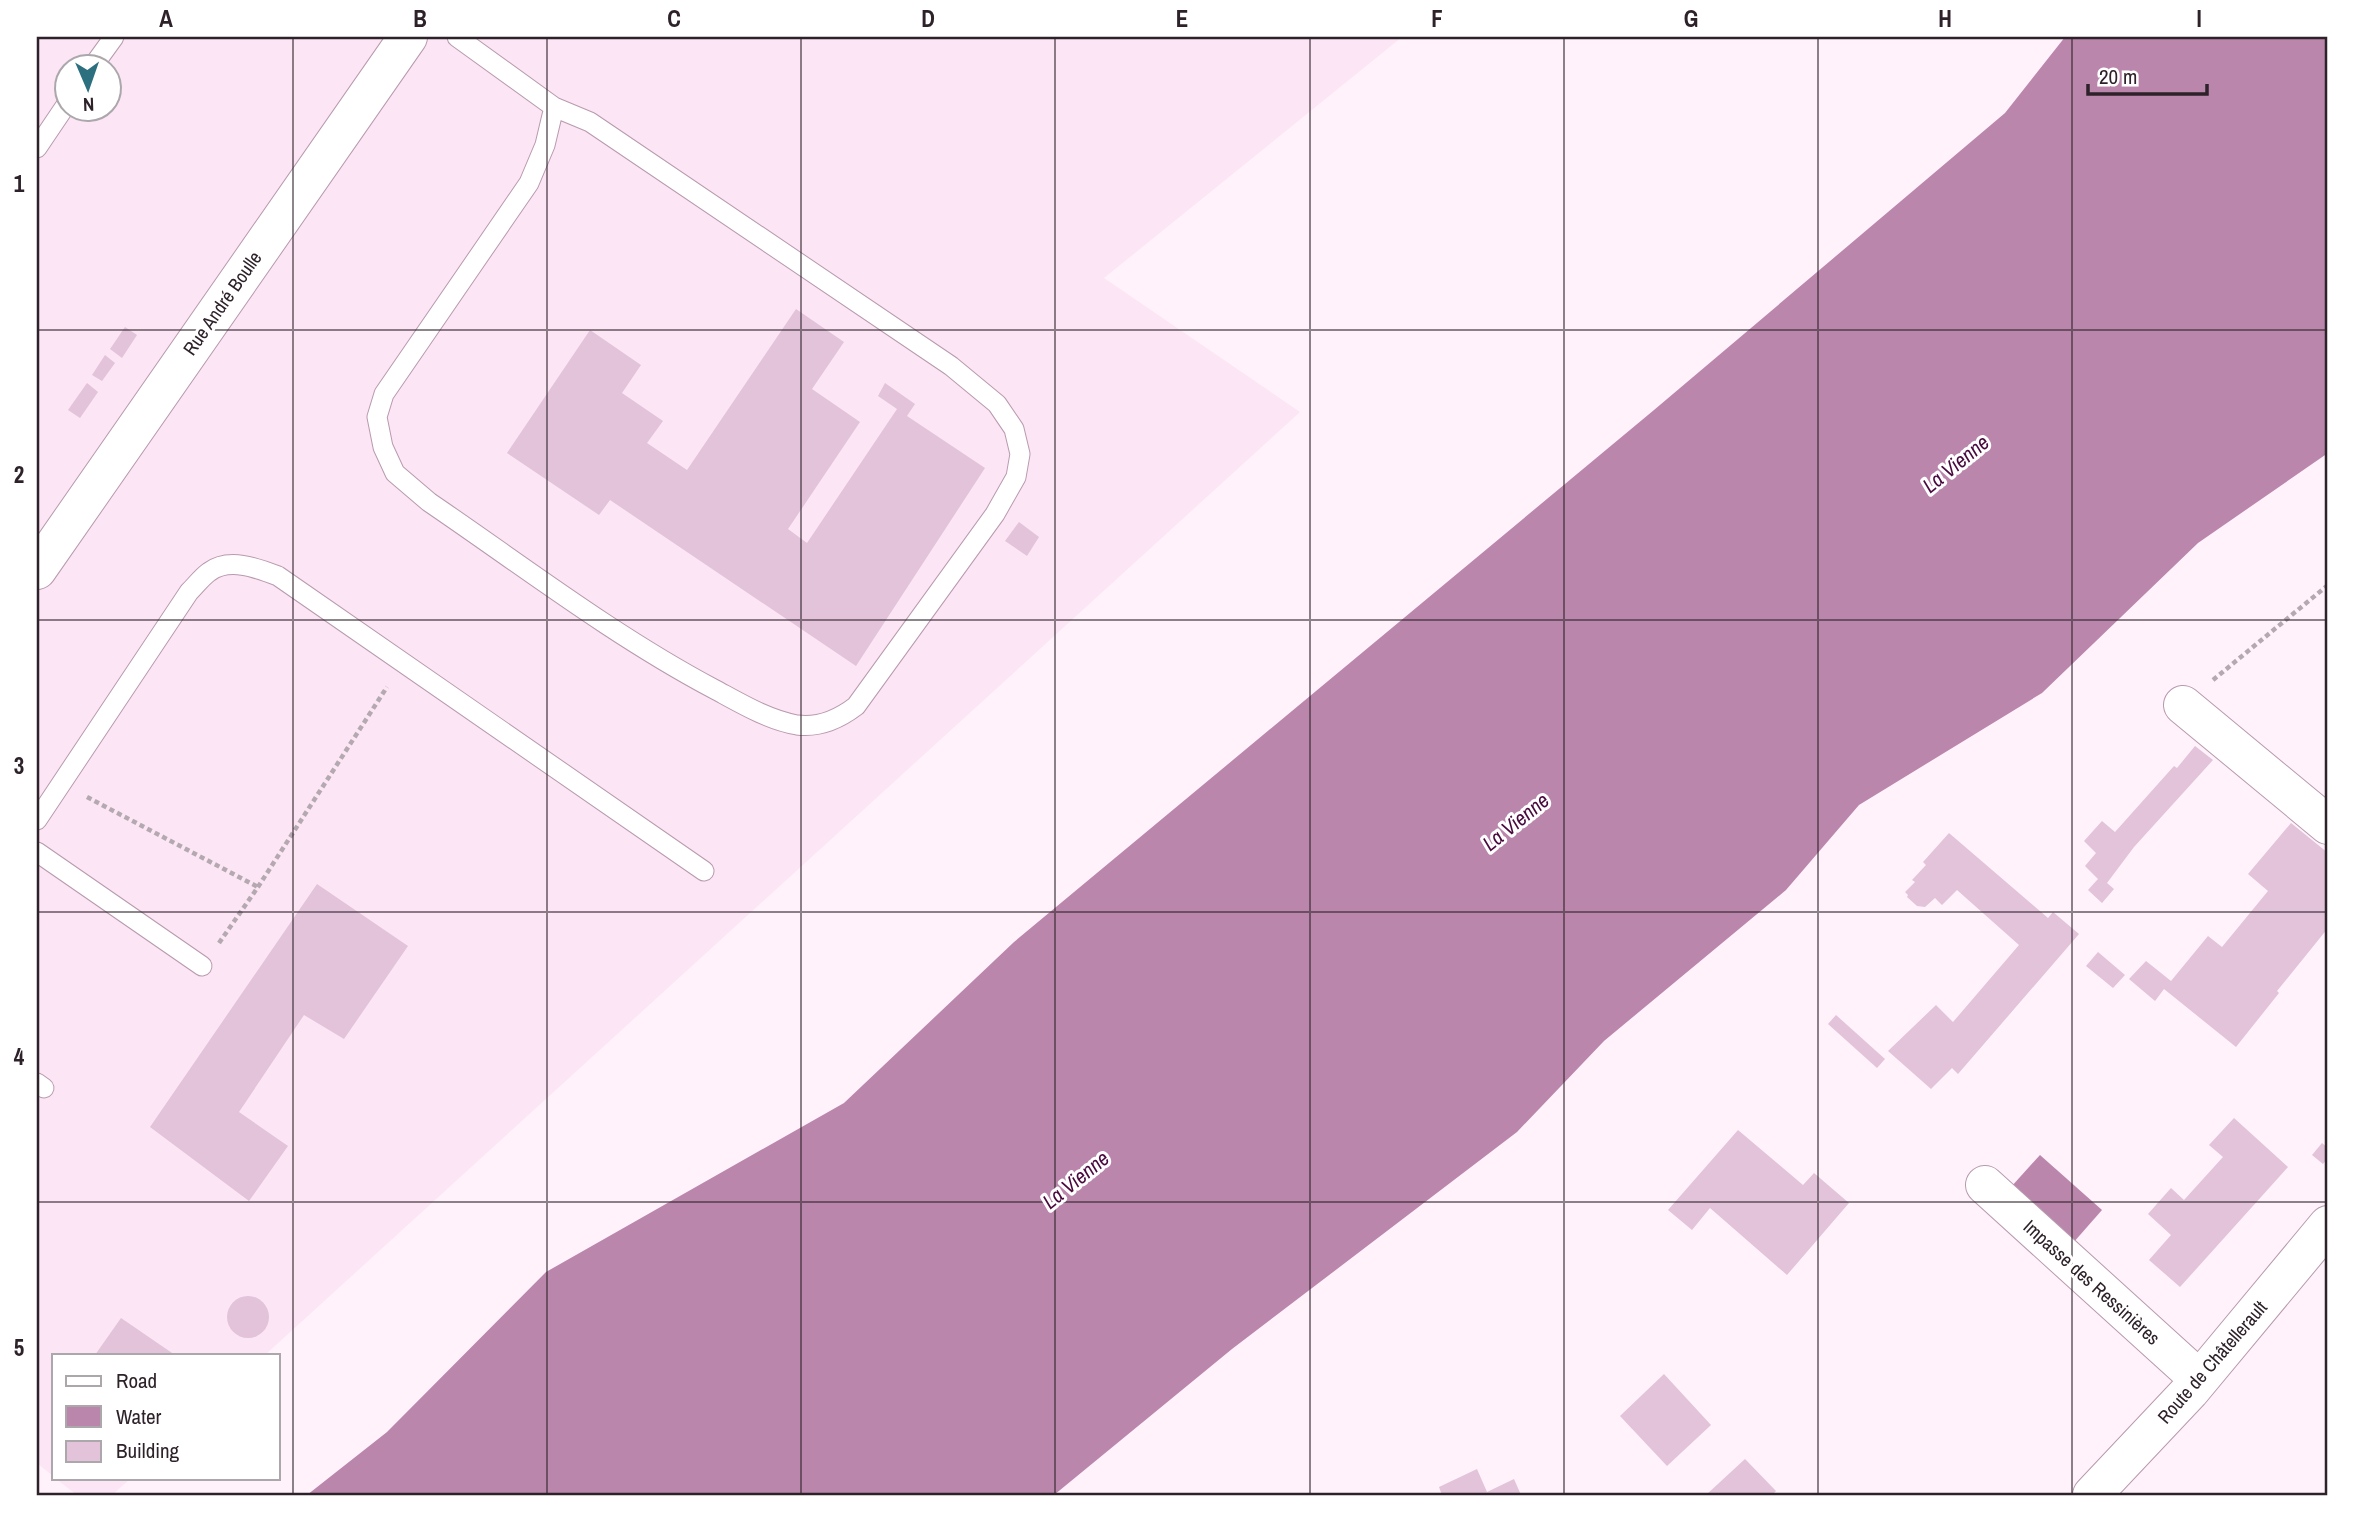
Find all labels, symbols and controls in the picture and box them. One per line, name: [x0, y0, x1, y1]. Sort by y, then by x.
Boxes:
text: A: [159, 3, 173, 34]
text: B: [413, 3, 427, 34]
text: C: [667, 3, 681, 34]
text: D: [921, 3, 935, 34]
text: E: [1176, 3, 1188, 34]
text: F: [1431, 3, 1443, 34]
text: G: [1684, 3, 1698, 34]
text: H: [1938, 3, 1952, 34]
text: I: [2196, 3, 2202, 34]
north arrow: [52, 52, 122, 122]
scale bar: [2088, 52, 2208, 96]
text: 20 m: [2099, 62, 2137, 91]
text: N: [83, 92, 95, 118]
text: 1: [14, 168, 25, 199]
street label: Rue André Boulle: [177, 246, 267, 360]
water label: La Vienne: [1916, 428, 1995, 499]
text: 2: [14, 459, 24, 490]
text: 3: [14, 750, 24, 781]
water label: La Vienne: [1476, 786, 1555, 857]
text: 4: [14, 1041, 25, 1072]
water label: La Vienne: [1036, 1144, 1115, 1215]
street label: Impasse des Ressinières: [2018, 1214, 2166, 1351]
street label: Route de Châtellerault: [2151, 1294, 2273, 1429]
text: 5: [14, 1332, 24, 1363]
legend: [52, 1354, 280, 1480]
text: Road: [116, 1366, 157, 1395]
text: Water: [116, 1402, 162, 1431]
text: Building: [116, 1436, 180, 1465]

